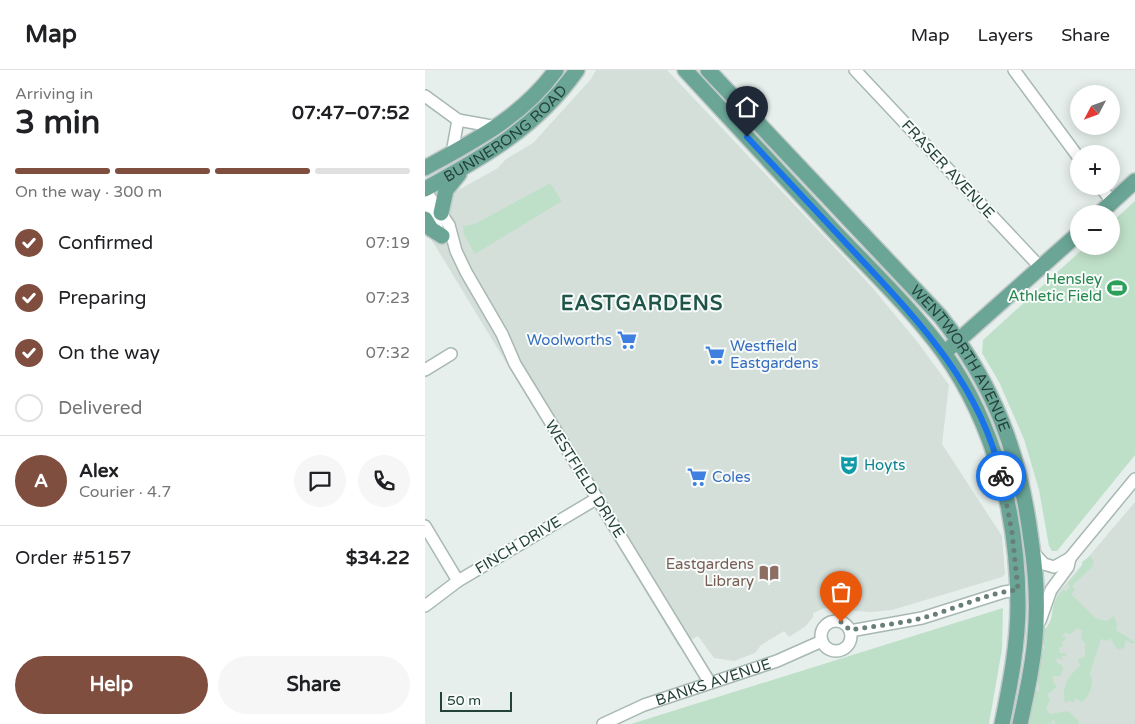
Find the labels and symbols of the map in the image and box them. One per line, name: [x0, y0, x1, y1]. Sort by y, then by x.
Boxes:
street label: BUNNERONG ROAD: [440, 81, 571, 186]
north arrow: [1070, 85, 1120, 135]
pin: [726, 86, 768, 137]
street label: FRASER AVENUE: [898, 116, 998, 222]
place label: Hensley Athletic Field: [1008, 270, 1102, 305]
sports icon: Hensley Athletic Field: [1106, 277, 1128, 299]
street label: WENTWORTH AVENUE: [907, 281, 1014, 434]
district label: EASTGARDENS: [561, 292, 723, 316]
supermarket icon: Woolworths: [616, 329, 638, 351]
place label: Woolworths: [527, 331, 612, 349]
place label: Westfield Eastgardens: [730, 337, 818, 372]
supermarket icon: Westfield Eastgardens: [704, 344, 726, 366]
street label: WESTFIELD DRIVE: [541, 417, 629, 541]
courier: [976, 451, 1026, 501]
theatre icon: Hoyts: [838, 454, 860, 476]
place label: Hoyts: [864, 456, 905, 474]
supermarket icon: Coles: [686, 466, 708, 488]
place label: Coles: [712, 468, 751, 486]
street label: FINCH DRIVE: [472, 512, 564, 578]
place label: Eastgardens Library: [666, 555, 754, 590]
library icon: Eastgardens Library: [758, 562, 780, 584]
pin: [820, 571, 862, 622]
street label: BANKS AVENUE: [653, 655, 773, 710]
scale bar: [440, 689, 513, 712]

